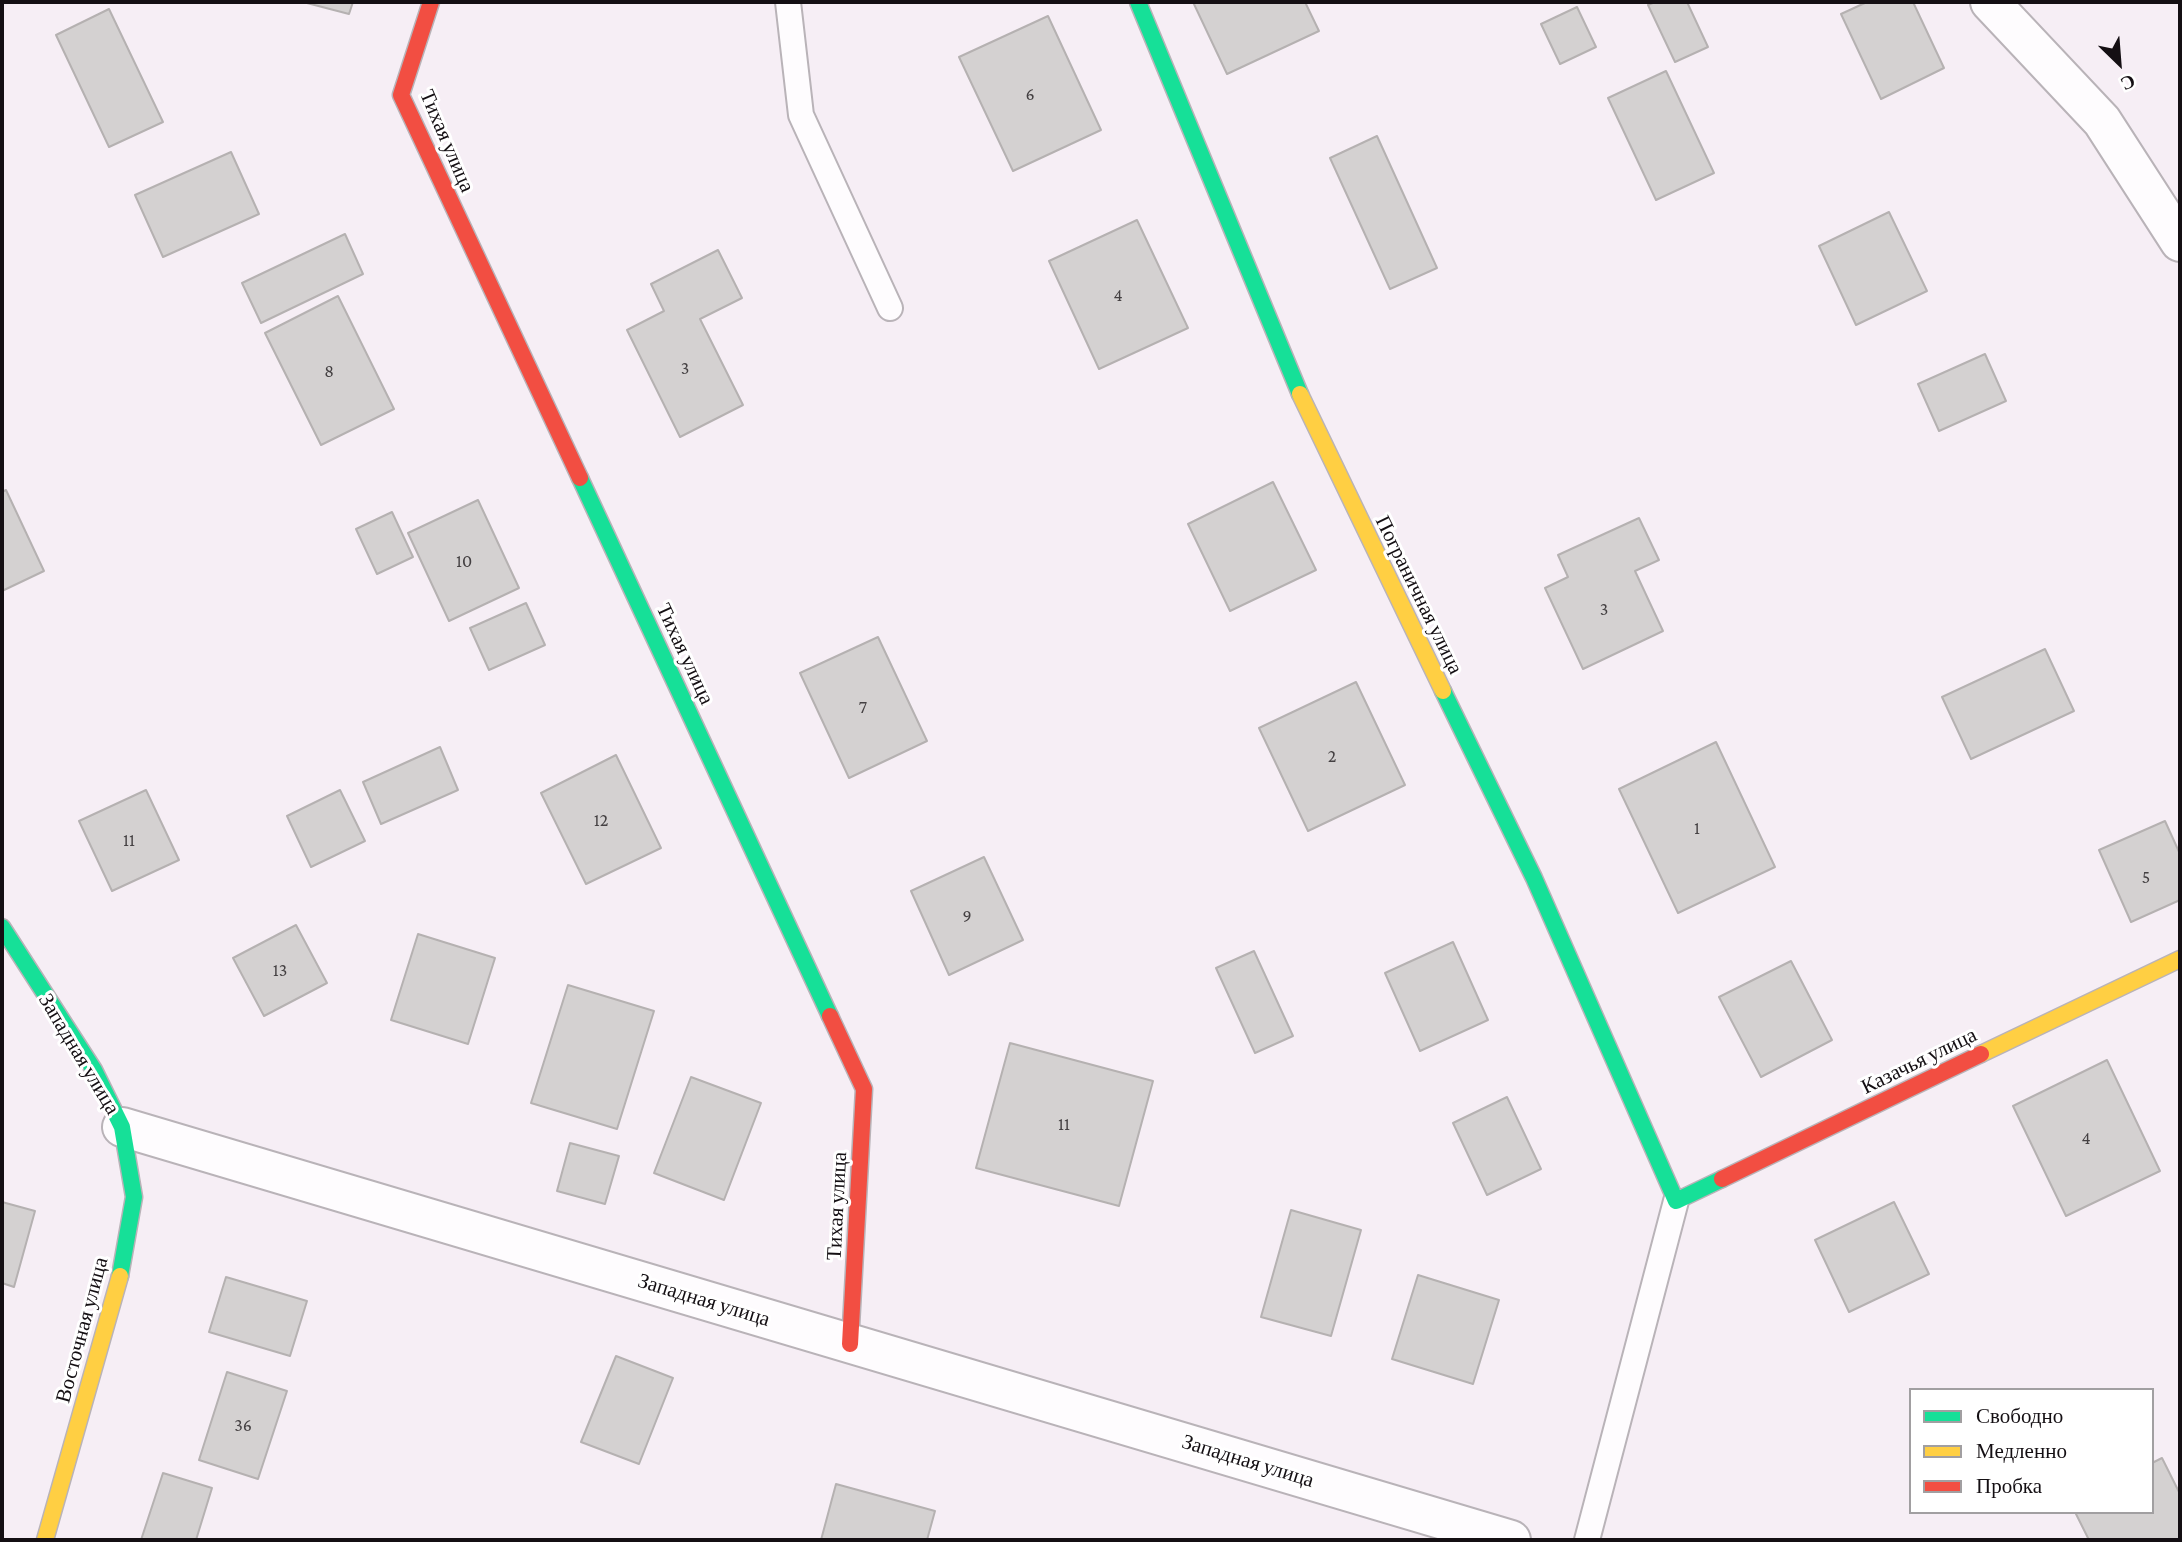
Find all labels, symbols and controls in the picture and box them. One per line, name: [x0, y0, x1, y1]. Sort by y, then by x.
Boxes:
north arrow: [2084, 28, 2154, 98]
text: С: [2117, 70, 2139, 95]
house number: 6: [1025, 83, 1035, 105]
street label: Тихая улица: [414, 86, 480, 196]
house number: 4: [1113, 284, 1123, 306]
house number: 3: [681, 357, 689, 379]
house number: 8: [324, 360, 334, 382]
street label: Пограничная улица: [1370, 512, 1468, 678]
house number: 10: [456, 550, 472, 572]
house number: 3: [1600, 598, 1608, 620]
street label: Тихая улица: [651, 599, 719, 709]
house number: 7: [859, 696, 867, 718]
house number: 2: [1328, 745, 1336, 767]
house number: 12: [594, 809, 608, 831]
house number: 1: [1694, 817, 1700, 839]
house number: 11: [123, 829, 135, 851]
house number: 5: [2142, 866, 2150, 888]
house number: 9: [962, 905, 972, 927]
house number: 13: [273, 959, 287, 981]
street label: Западная улица: [33, 989, 125, 1119]
street label: Казачья улица: [1857, 1022, 1981, 1100]
house number: 11: [1058, 1113, 1070, 1135]
house number: 4: [2081, 1127, 2091, 1149]
street label: Тихая улица: [822, 1151, 852, 1261]
street label: Восточная улица: [50, 1254, 114, 1406]
street label: Западная улица: [635, 1268, 773, 1332]
legend: [1909, 1388, 2154, 1514]
text: Свободно: [1976, 1404, 2063, 1428]
house number: 36: [234, 1414, 252, 1436]
street label: Западная улица: [1179, 1429, 1317, 1493]
text: Медленно: [1976, 1439, 2067, 1463]
text: Пробка: [1976, 1474, 2042, 1498]

